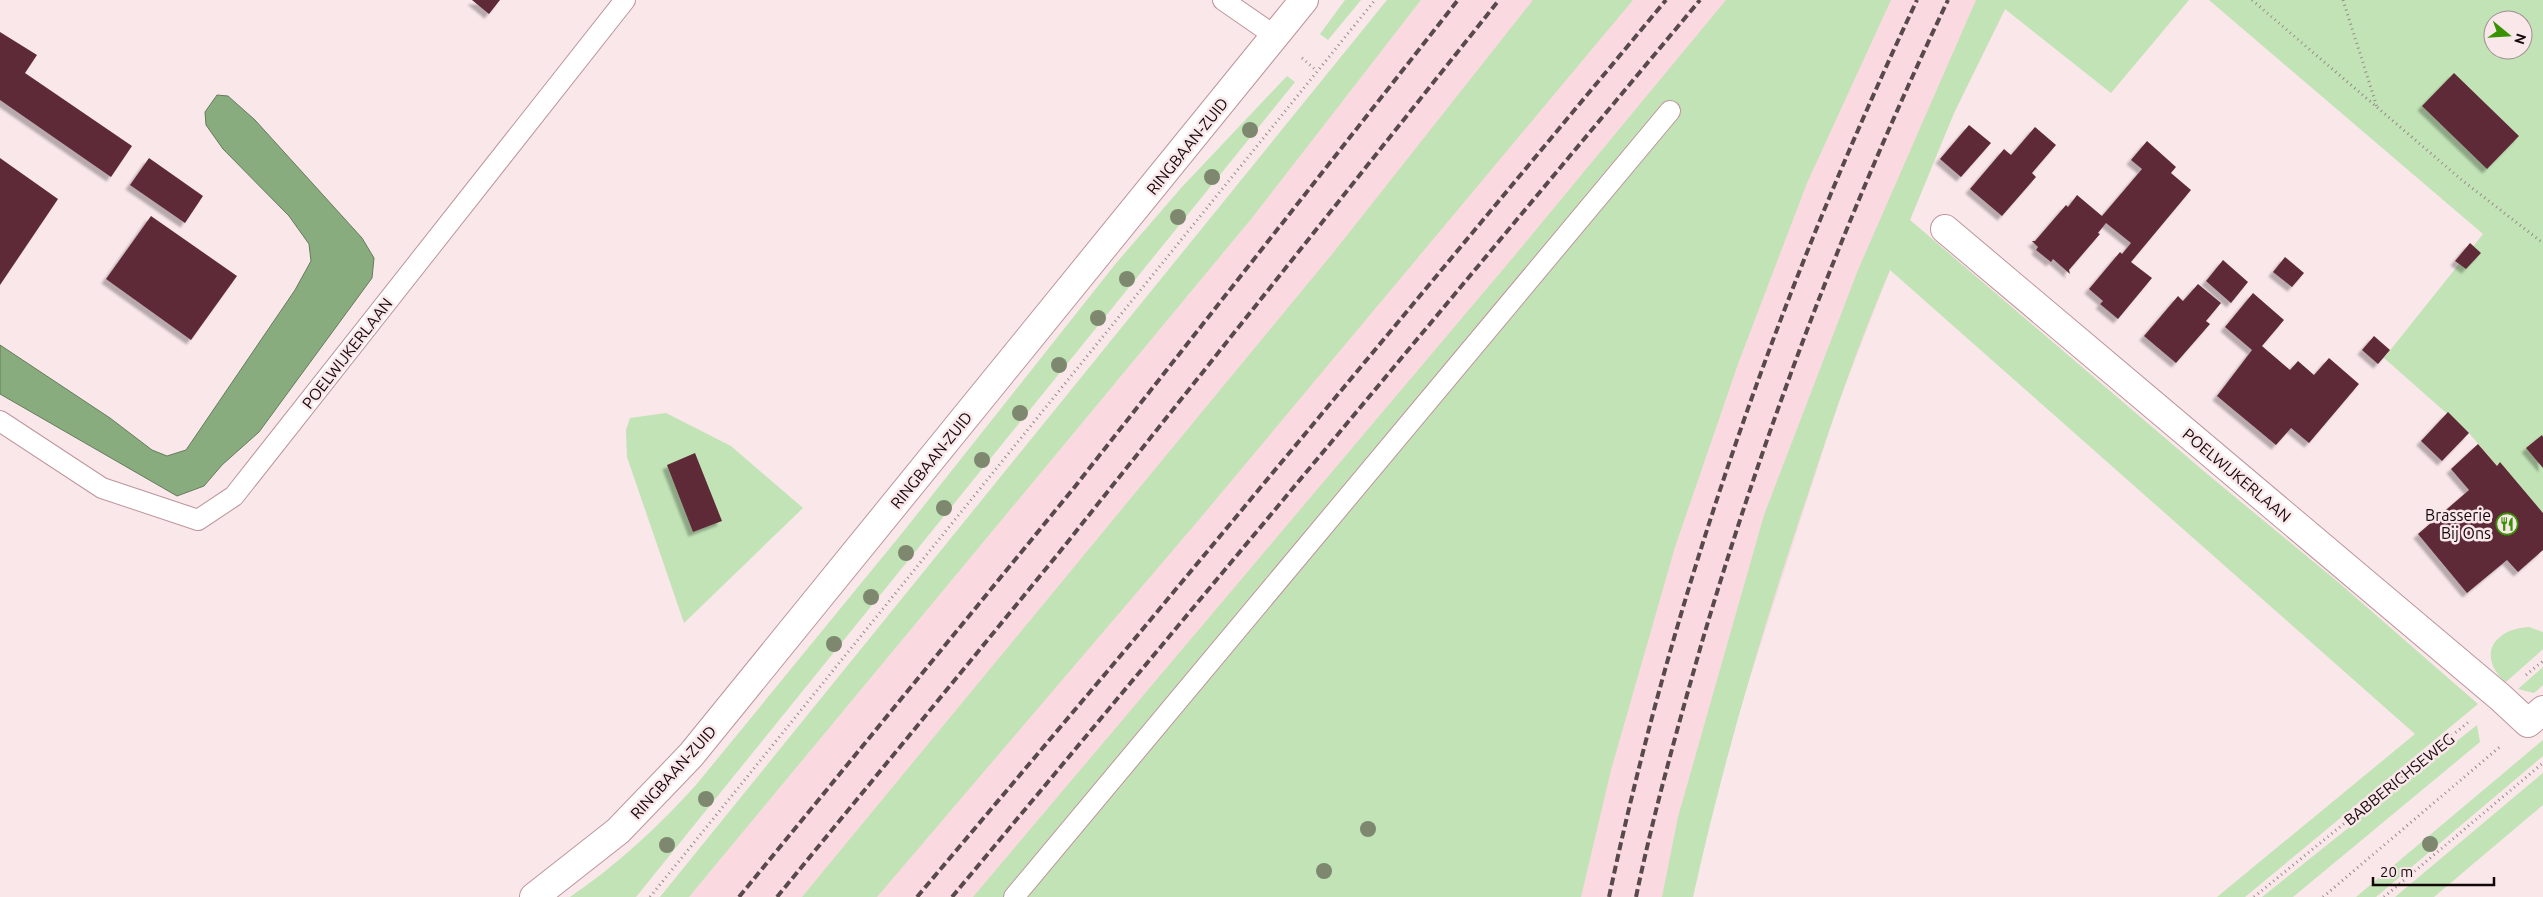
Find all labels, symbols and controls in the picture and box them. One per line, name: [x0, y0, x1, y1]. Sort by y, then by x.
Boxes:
north arrow: [2483, 10, 2533, 60]
text: N: [2511, 32, 2530, 46]
street label: RINGBAAN-ZUID: [1143, 94, 1231, 198]
street label: POELWIJKERLAAN: [298, 294, 396, 412]
street label: RINGBAAN-ZUID: [887, 408, 975, 512]
street label: POELWIJKERLAAN: [2179, 425, 2295, 525]
place label: Brasserie Bij Ons: [2425, 506, 2491, 542]
restaurant icon: Brasserie Bij Ons: [2495, 512, 2519, 536]
street label: RINGBAAN-ZUID: [626, 722, 720, 822]
street label: BABBERICHSEWEG: [2340, 729, 2458, 829]
scale bar: [2373, 854, 2494, 886]
text: 20 m: [2380, 863, 2413, 880]

